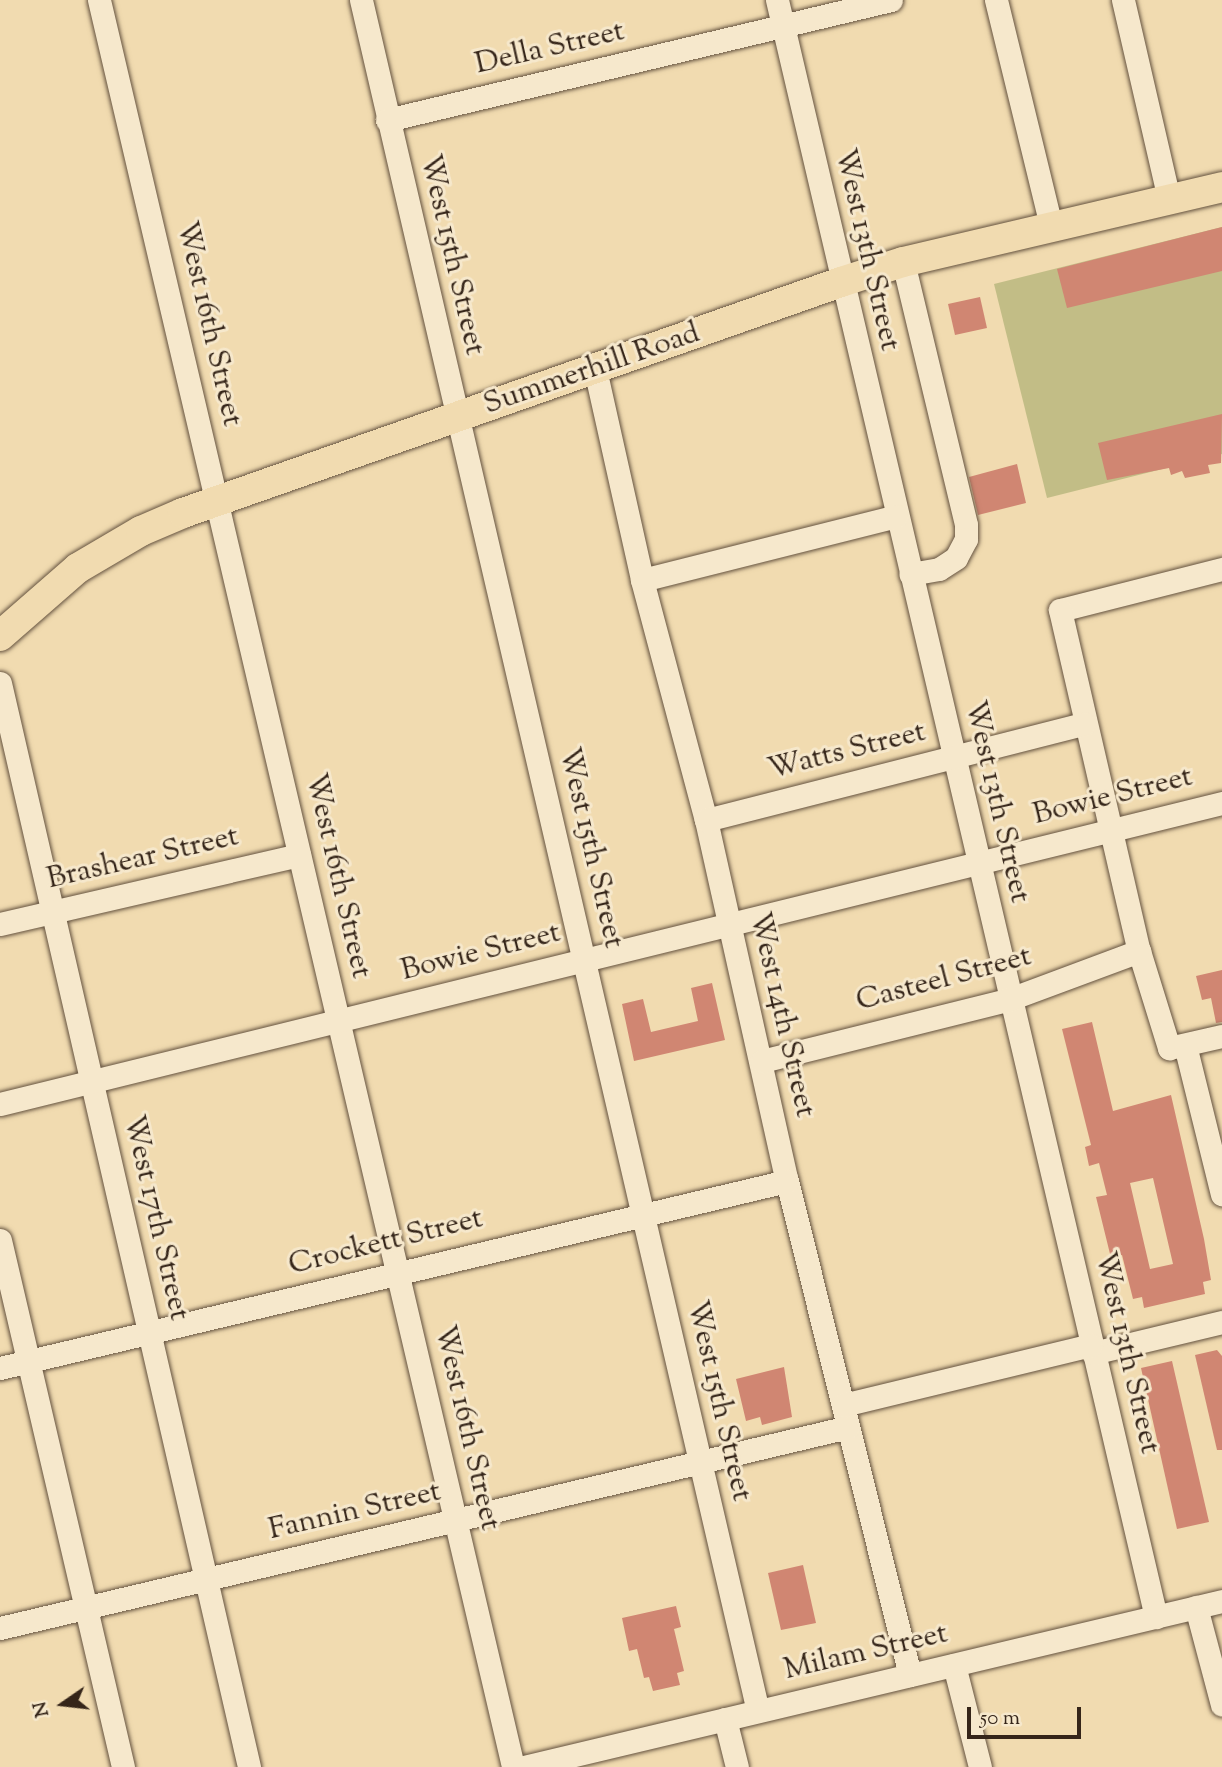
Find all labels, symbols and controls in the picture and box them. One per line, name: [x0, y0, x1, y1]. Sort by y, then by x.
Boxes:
street label: Della Street: [472, 14, 628, 84]
street label: West 13th Street: [825, 145, 907, 355]
street label: West 15th Street: [410, 151, 492, 359]
street label: West 16th Street: [167, 218, 249, 430]
street label: Summerhill Road: [479, 316, 705, 424]
street label: West 13th Street: [955, 697, 1037, 907]
street label: Watts Street: [764, 715, 930, 789]
street label: West 15th Street: [549, 744, 631, 952]
street label: Bowie Street: [1030, 760, 1196, 834]
street label: West 16th Street: [296, 770, 378, 982]
street label: Brashear Street: [44, 819, 242, 899]
street label: West 14th Street: [740, 909, 822, 1121]
street label: Bowie Street: [398, 916, 564, 990]
street label: Casteel Street: [853, 939, 1035, 1021]
street label: West 17th Street: [114, 1112, 196, 1324]
street label: Crockett Street: [285, 1201, 487, 1285]
street label: West 13th Street: [1085, 1248, 1167, 1458]
street label: West 15th Street: [677, 1297, 759, 1505]
street label: West 16th Street: [425, 1322, 507, 1534]
street label: Fannin Street: [265, 1475, 445, 1549]
street label: Milam Street: [781, 1617, 951, 1689]
north arrow: [28, 1669, 98, 1739]
scale bar: [970, 1694, 1084, 1738]
text: N: [27, 1699, 57, 1720]
text: 50 m: [980, 1704, 1020, 1734]

